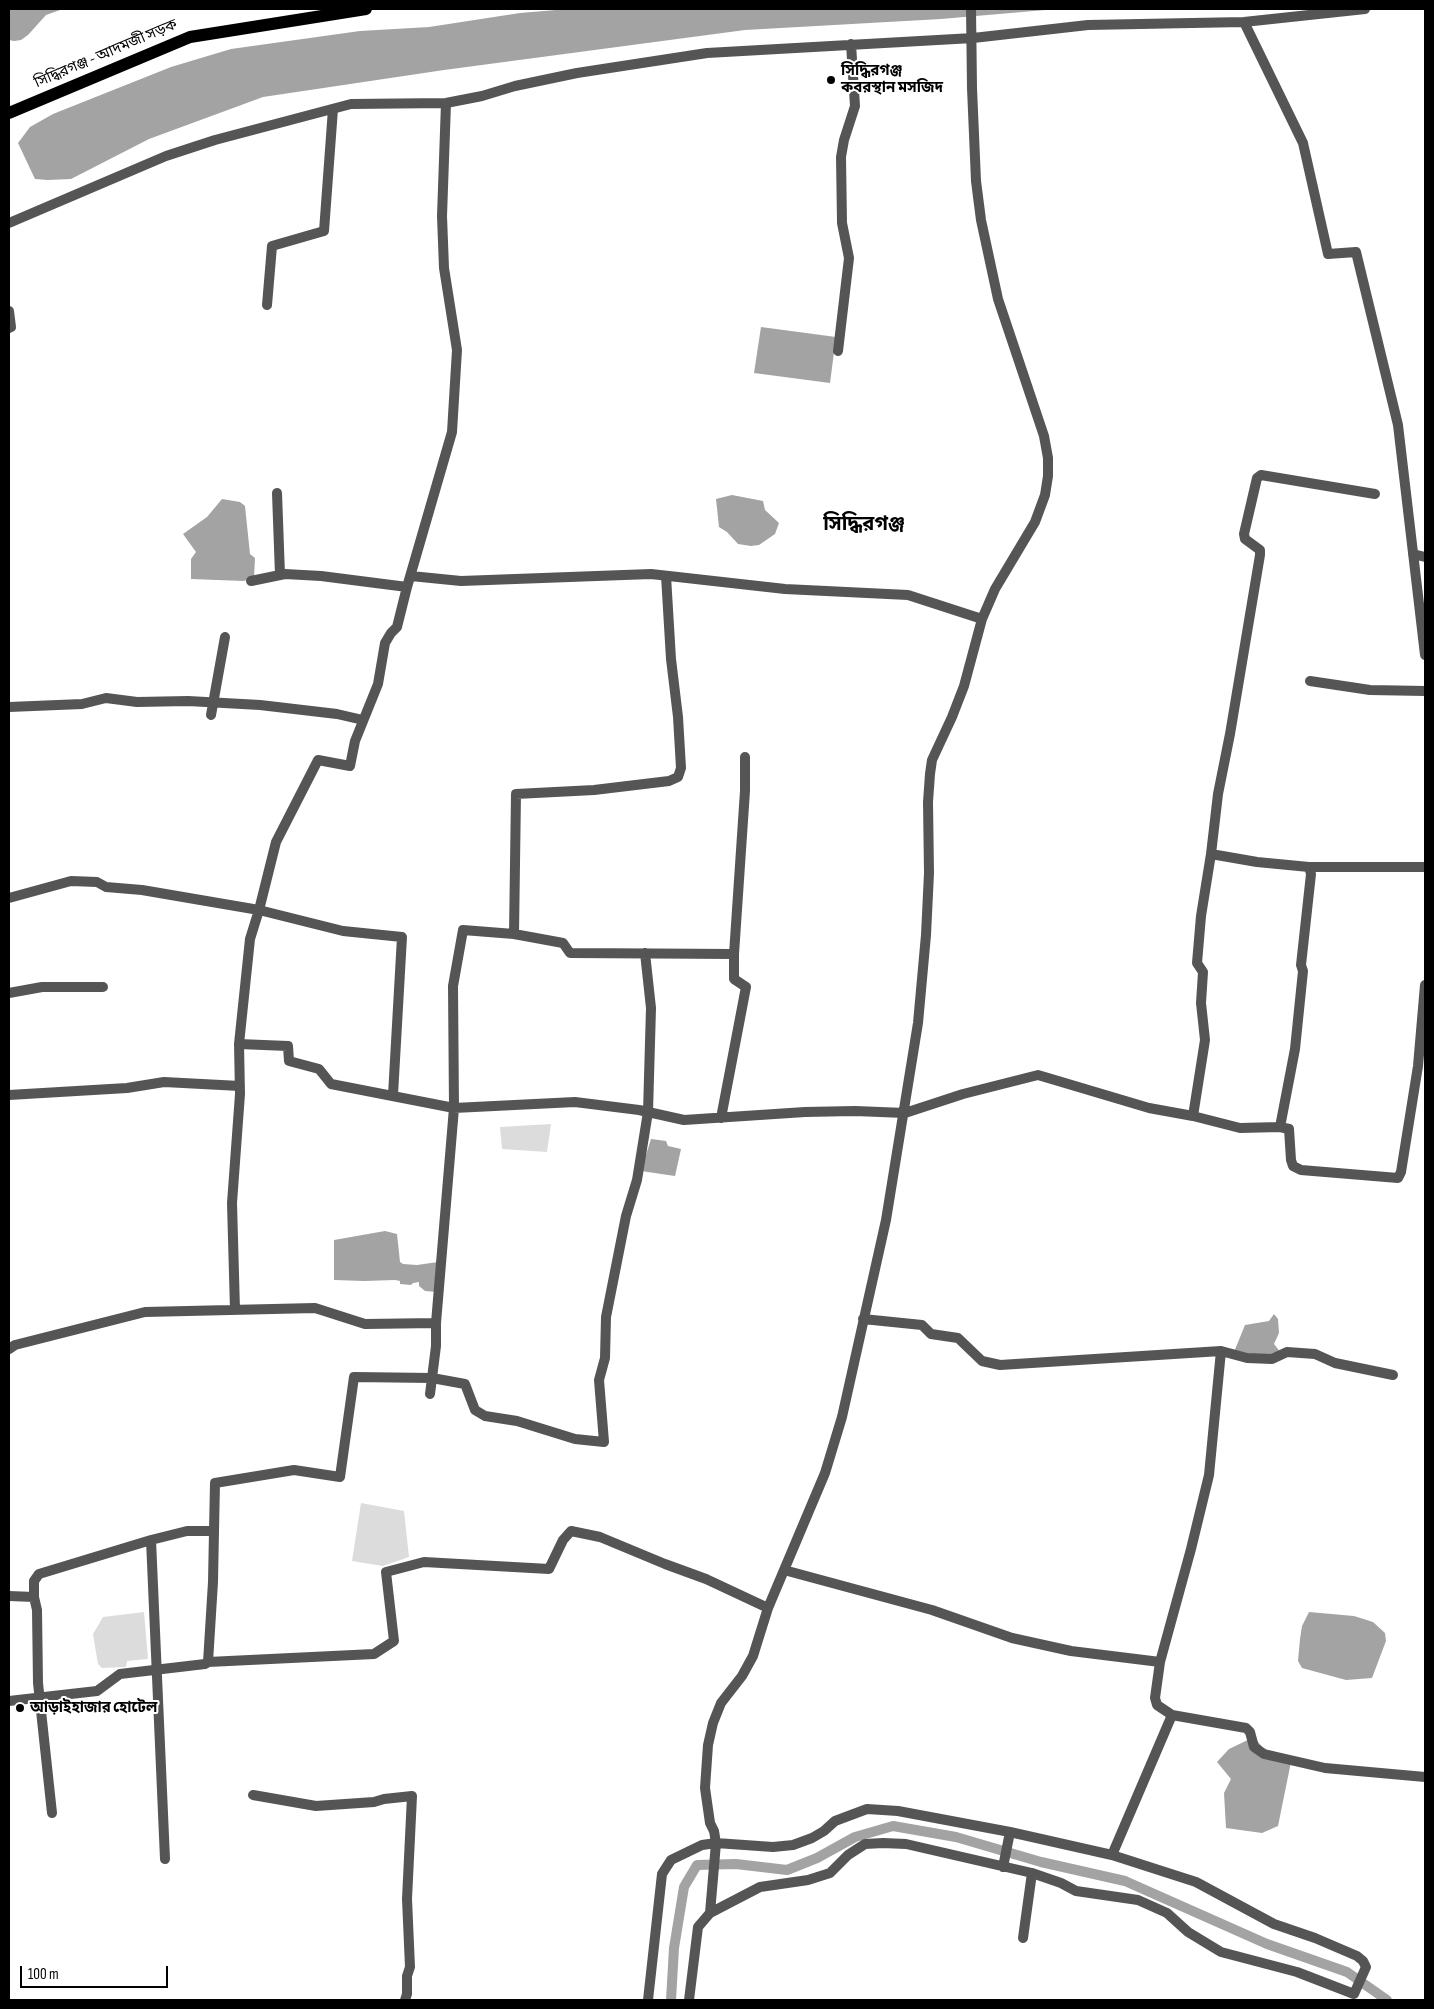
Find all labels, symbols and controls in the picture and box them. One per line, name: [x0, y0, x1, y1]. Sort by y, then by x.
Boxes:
street label: সিদ্ধিরগঞ্জ - আদমজী সড়ক: [32, 16, 180, 92]
place label: সিদ্ধিরগঞ্জ কবরস্থান মসজিদ: [841, 62, 943, 97]
marker: সিদ্ধিরগঞ্জ কবরস্থান মসজিদ: [825, 74, 837, 86]
district label: সিদ্ধিরগঞ্জ: [823, 513, 905, 537]
place label: আড়াইহাজার হোটেল: [30, 1699, 157, 1717]
marker: আড়াইহাজার হোটেল: [14, 1702, 26, 1714]
scale bar: [22, 1956, 170, 1988]
text: 100 m: [28, 1965, 59, 1984]

